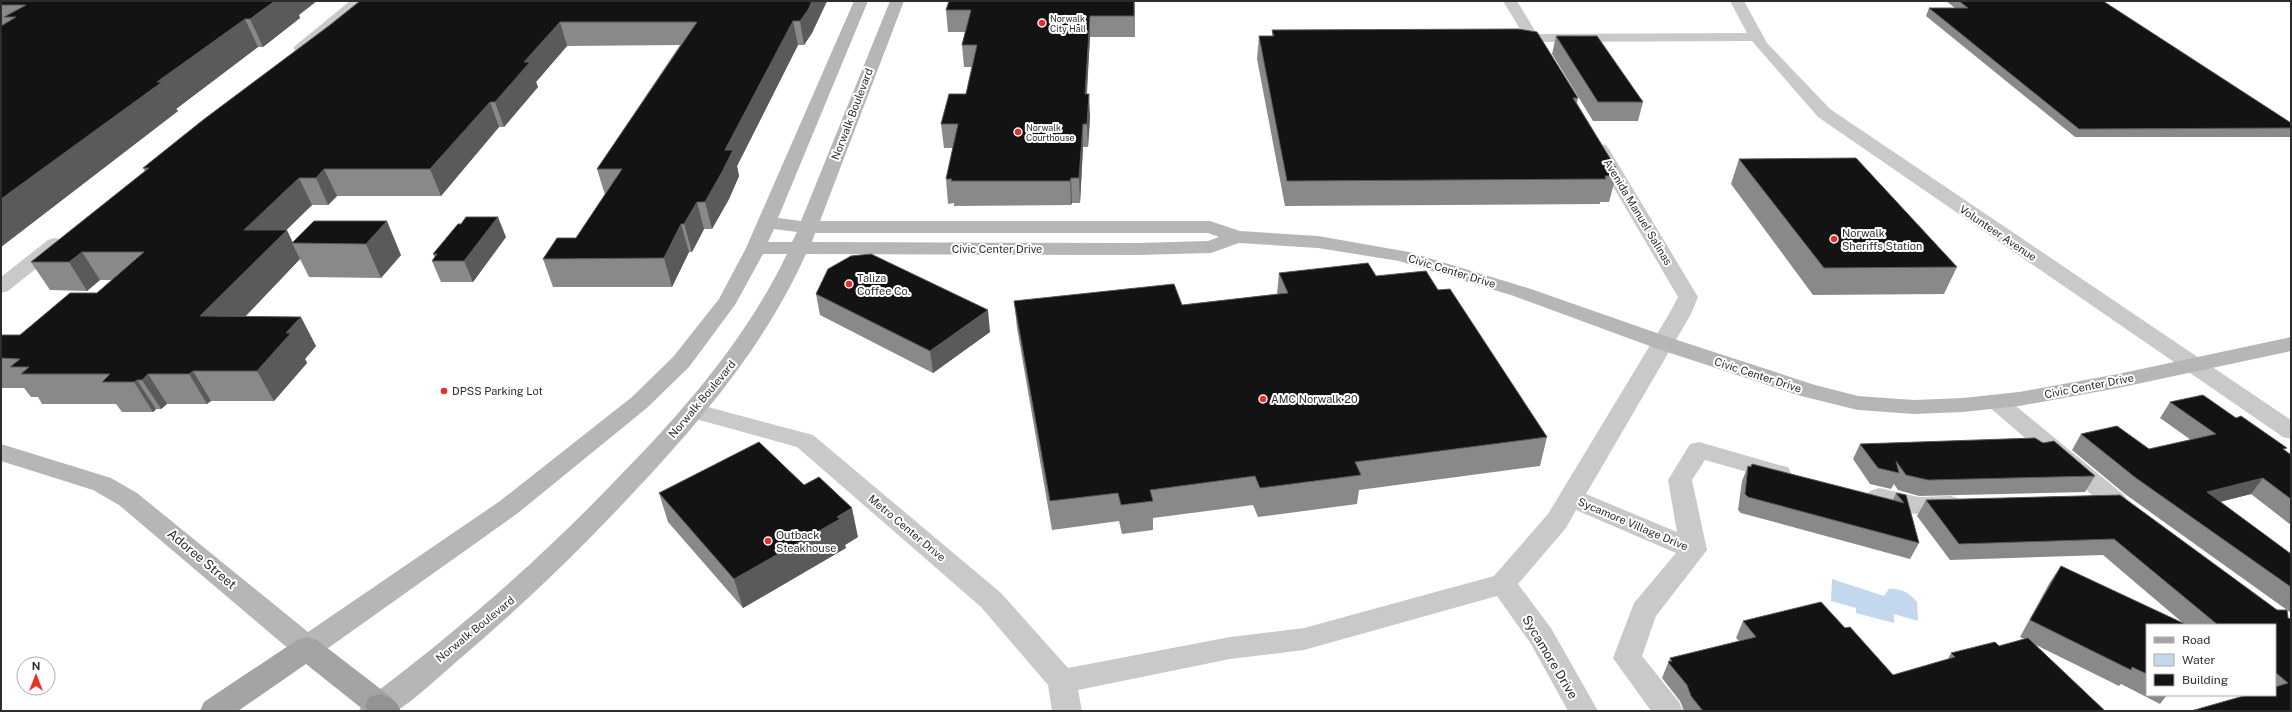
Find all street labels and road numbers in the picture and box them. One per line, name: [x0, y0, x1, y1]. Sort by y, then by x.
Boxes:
street label: Norwalk Boulevard: [829, 67, 875, 161]
street label: Avenida Manuel Salinas: [1602, 157, 1675, 267]
street label: Volunteer Avenue: [1957, 203, 2039, 263]
street label: Civic Center Drive: [952, 243, 1042, 255]
street label: Civic Center Drive: [1407, 252, 1497, 290]
street label: Civic Center Drive: [1713, 355, 1803, 395]
street label: Norwalk Boulevard: [666, 358, 738, 440]
street label: Civic Center Drive: [2043, 371, 2135, 401]
street label: Metro Center Drive: [866, 492, 948, 564]
street label: Sycamore Village Drive: [1576, 495, 1690, 553]
street label: Adoree Street: [165, 526, 239, 592]
street label: Norwalk Boulevard: [434, 594, 516, 664]
street label: Sycamore Drive: [1519, 612, 1581, 702]

